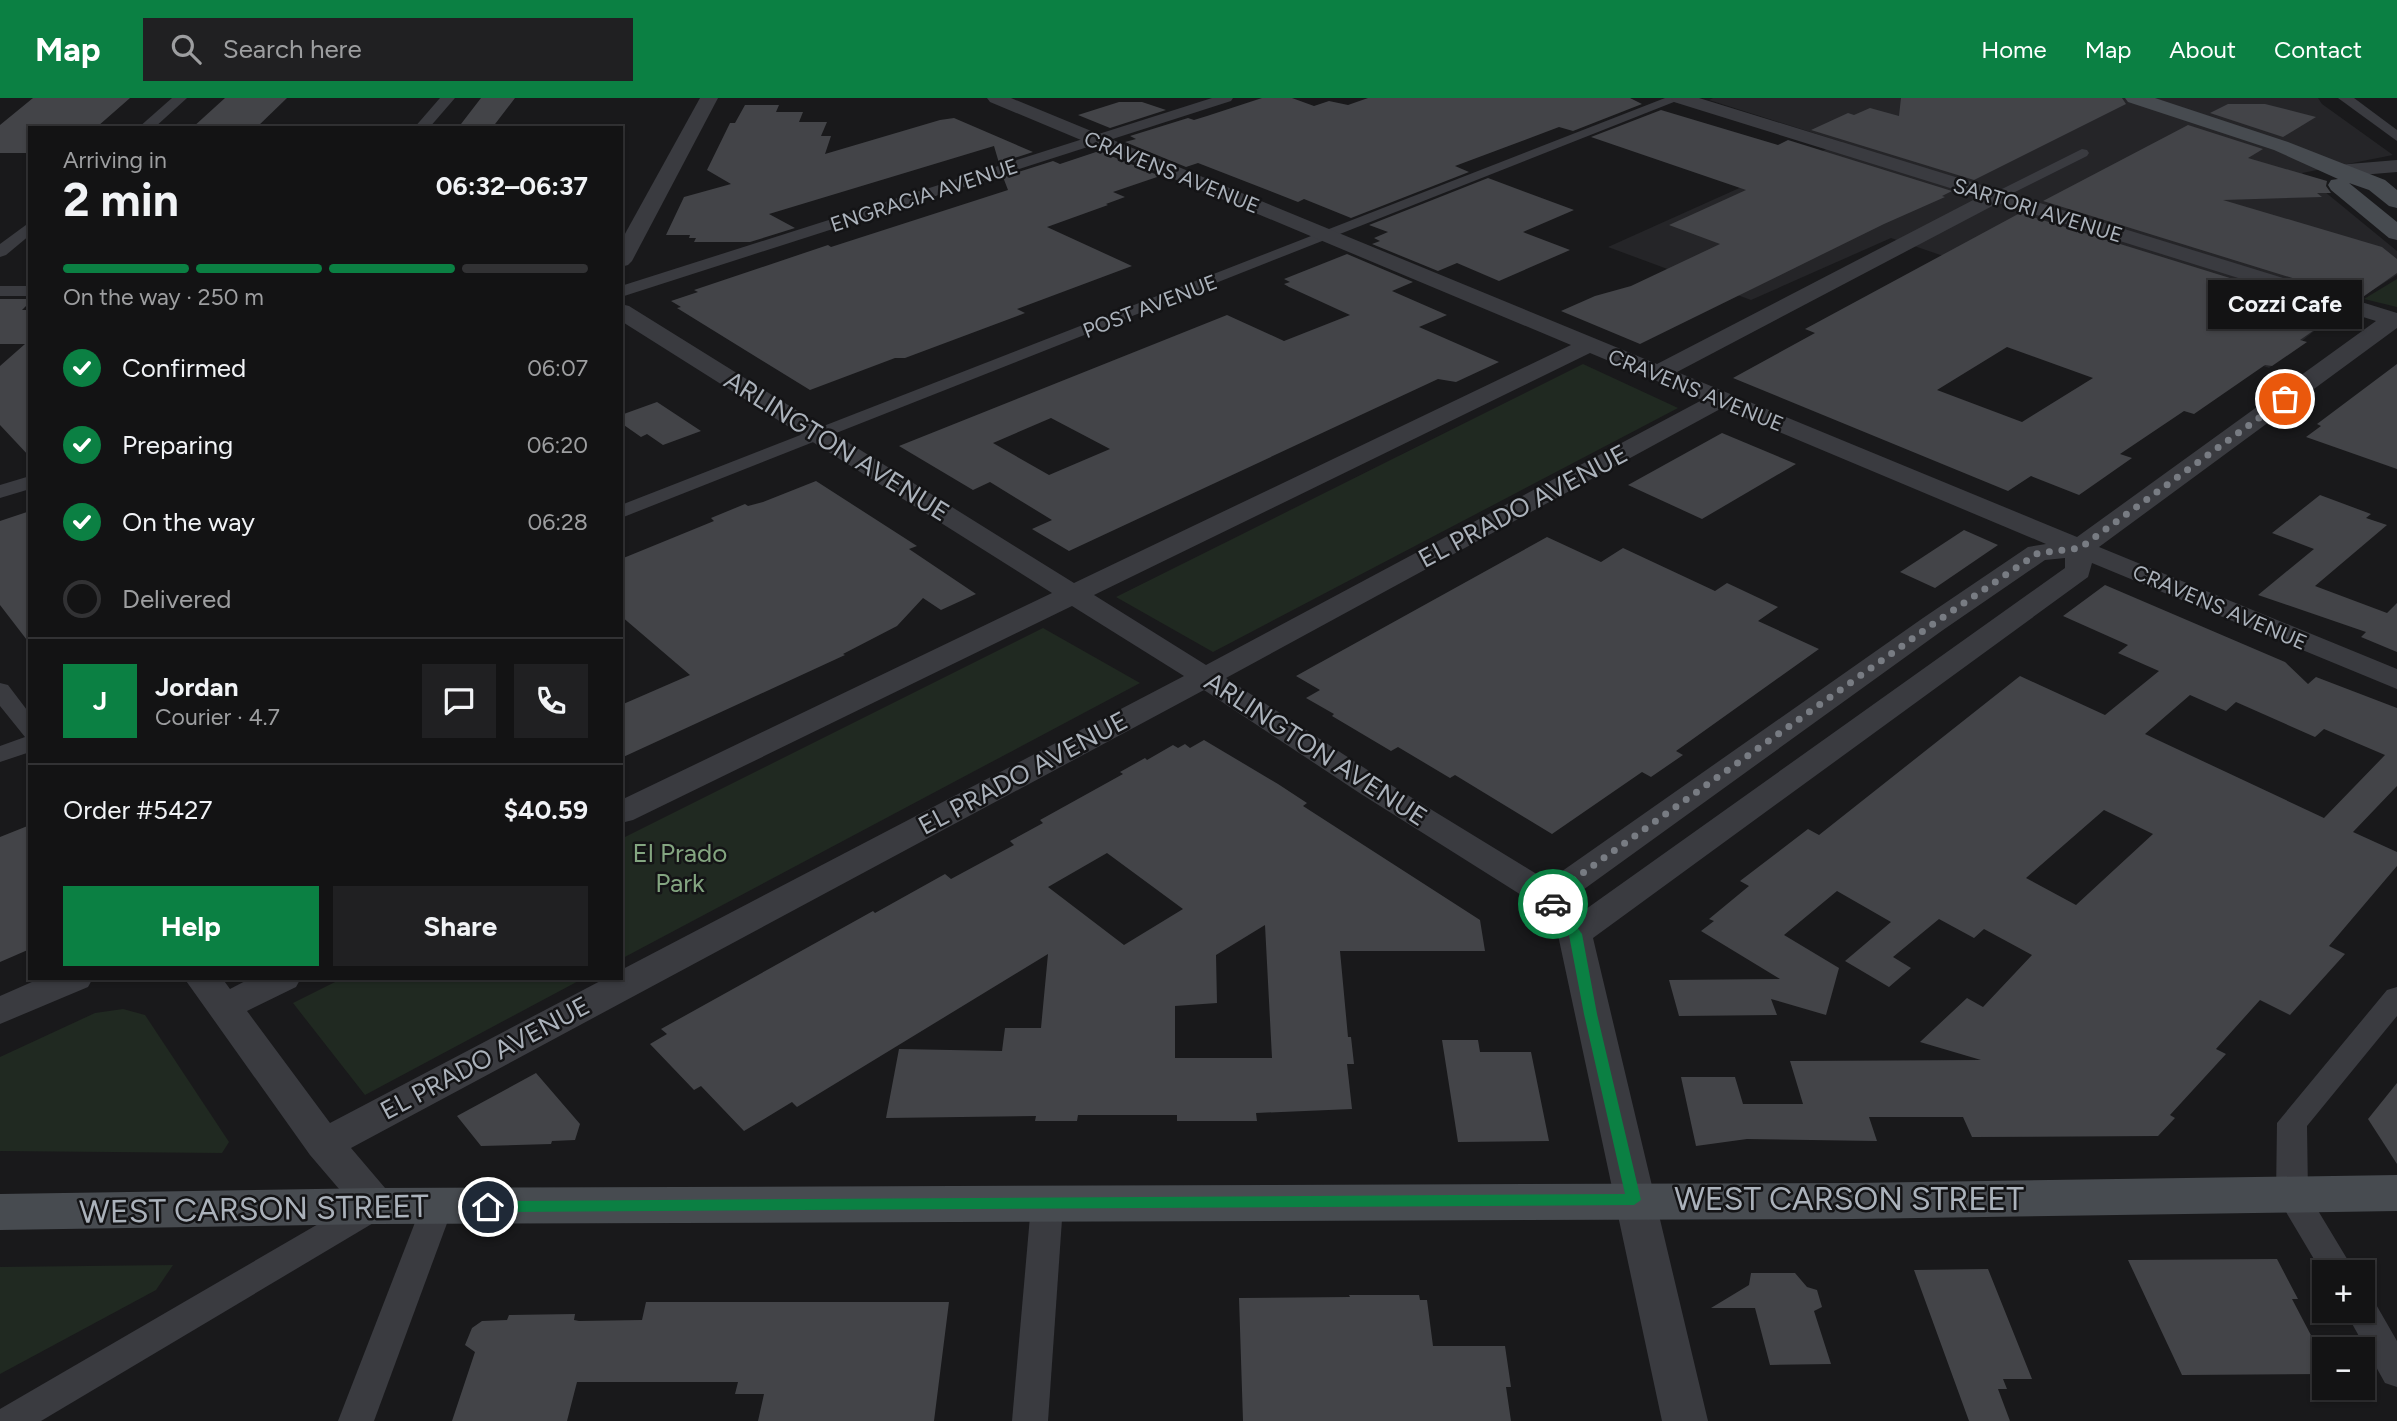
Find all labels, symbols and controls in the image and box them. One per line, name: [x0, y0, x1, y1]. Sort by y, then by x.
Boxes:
search box: [143, 18, 633, 81]
text: Map: [35, 30, 101, 69]
icon: search: [167, 30, 205, 68]
text: Search here: [223, 33, 362, 65]
text: Home: [1981, 35, 2047, 64]
text: Map: [2085, 35, 2131, 64]
text: About: [2169, 35, 2236, 64]
text: Contact: [2274, 35, 2362, 64]
street label: CRAVENS AVENUE: [1081, 125, 1263, 219]
text: Arriving in: [63, 146, 167, 174]
street label: ENGRACIA AVENUE: [827, 153, 1021, 237]
text: 06:32–06:37: [436, 170, 588, 202]
text: 2 min: [63, 172, 179, 228]
street label: SARTORI AVENUE: [1950, 172, 2126, 248]
street label: POST AVENUE: [1079, 269, 1221, 343]
callout: Cozzi Cafe: [2208, 280, 2362, 329]
text: On the way · 250 m: [63, 283, 264, 311]
text: Cozzi Cafe: [2228, 290, 2342, 318]
street label: CRAVENS AVENUE: [1605, 343, 1787, 437]
icon: check: [63, 349, 101, 387]
text: Confirmed: [122, 352, 246, 384]
text: 06:07: [527, 354, 588, 382]
street label: ARLINGTON AVENUE: [719, 364, 955, 528]
pin: [2255, 369, 2315, 429]
icon: bag: [2266, 380, 2304, 418]
icon: check: [63, 426, 101, 464]
text: Preparing: [122, 429, 233, 461]
text: 06:20: [527, 431, 588, 459]
street label: EL PRADO AVENUE: [1413, 437, 1633, 575]
icon: check: [63, 503, 101, 541]
text: On the way: [122, 506, 255, 538]
text: 06:28: [527, 508, 588, 536]
street label: CRAVENS AVENUE: [2129, 559, 2311, 655]
text: Delivered: [122, 583, 231, 615]
button: chat: [422, 664, 496, 738]
button: phone: [514, 664, 588, 738]
street label: ARLINGTON AVENUE: [1199, 665, 1433, 833]
text: Jordan: [155, 671, 238, 703]
text: J: [93, 685, 107, 717]
text: Courier · 4.7: [155, 703, 280, 731]
street label: EL PRADO AVENUE: [913, 704, 1133, 842]
text: Order #5427: [63, 794, 213, 826]
text: $40.59: [504, 794, 588, 826]
park label: El Prado Park: [633, 837, 727, 899]
courier: [1518, 869, 1588, 939]
icon: car: [1534, 885, 1572, 923]
button: Help: [63, 886, 319, 966]
button: Share: [333, 886, 588, 966]
street label: EL PRADO AVENUE: [375, 989, 595, 1127]
pin: [458, 1177, 518, 1237]
street label: WEST CARSON STREET: [1674, 1180, 2024, 1218]
street label: WEST CARSON STREET: [79, 1187, 429, 1231]
icon: home: [469, 1188, 507, 1226]
map controls: [2312, 1260, 2375, 1400]
button: +: [2312, 1260, 2375, 1323]
button: −: [2312, 1337, 2375, 1400]

